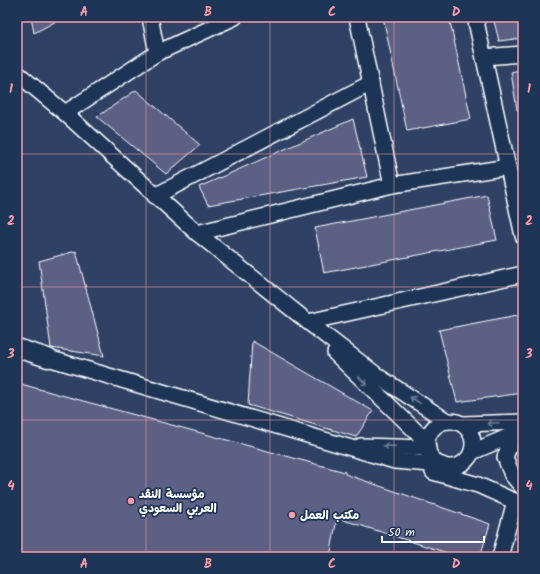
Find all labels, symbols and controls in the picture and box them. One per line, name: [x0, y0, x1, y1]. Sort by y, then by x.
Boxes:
text: A: [80, 2, 88, 23]
text: B: [204, 2, 212, 23]
text: C: [328, 2, 336, 23]
text: D: [452, 2, 461, 23]
text: 1: [9, 79, 13, 100]
text: 1: [527, 79, 531, 100]
text: 2: [7, 211, 15, 232]
text: 2: [525, 211, 533, 232]
text: 3: [6, 344, 15, 365]
text: 3: [524, 344, 533, 365]
one-way arrow: [358, 376, 368, 386]
one-way arrow: [409, 395, 420, 404]
one-way arrow: [487, 419, 500, 427]
one-way arrow: [383, 443, 396, 450]
text: 4: [7, 476, 15, 497]
text: 4: [525, 476, 533, 497]
place label: مؤسسة النقد العربي السعودي: [139, 485, 217, 519]
marker: مؤسسة النقد العربي السعودي: [126, 496, 136, 506]
place label: مكتب العمل: [300, 506, 359, 525]
marker: مكتب العمل: [287, 510, 297, 520]
scale bar: [382, 518, 484, 544]
text: 50 m: [388, 523, 415, 542]
text: A: [80, 554, 88, 574]
text: B: [204, 554, 212, 574]
text: C: [328, 554, 336, 574]
text: D: [452, 554, 461, 574]

